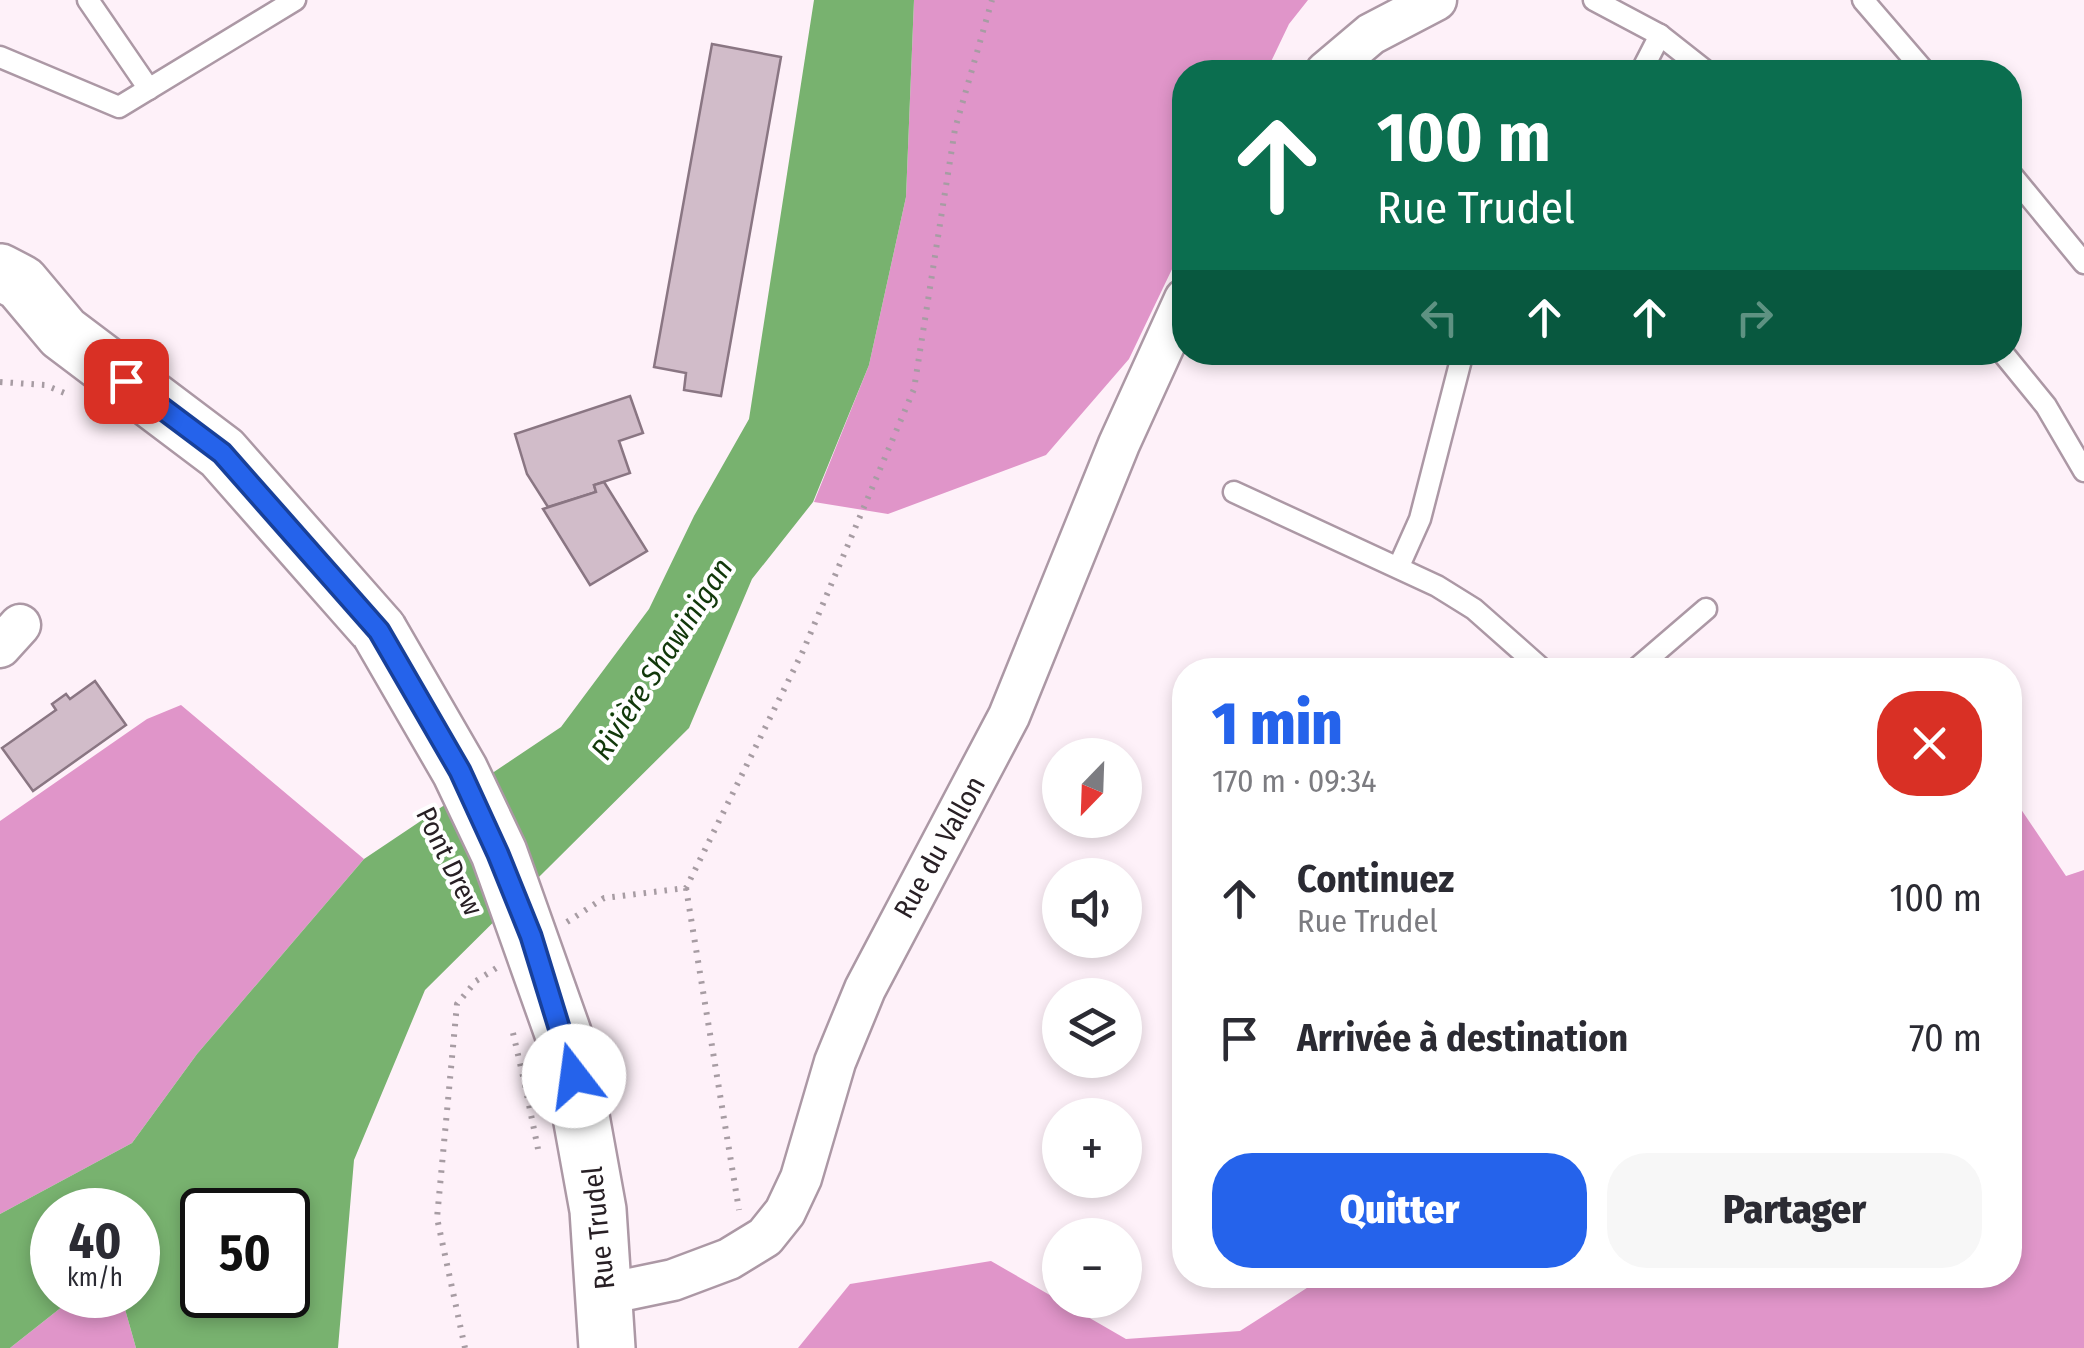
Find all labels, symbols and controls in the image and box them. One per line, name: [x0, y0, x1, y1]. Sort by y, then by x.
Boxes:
text: 100 m: [1377, 96, 1551, 180]
icon: ahead: [1212, 100, 1342, 230]
text: Rue Trudel: [1377, 181, 1575, 235]
icon: left: [1412, 290, 1467, 345]
icon: ahead: [1517, 290, 1572, 345]
icon: ahead: [1622, 290, 1677, 345]
icon: right: [1727, 290, 1782, 345]
pin: [84, 339, 169, 424]
icon: arrive: [99, 354, 154, 409]
water label: Rivière Shawinigan: [584, 552, 740, 766]
text: 1 min: [1212, 688, 1343, 760]
button: close: [1877, 691, 1982, 796]
north arrow: [1042, 738, 1142, 838]
map controls: [1042, 738, 1142, 1318]
text: 170 m · 09:34: [1212, 762, 1377, 800]
street label: Rue du Vallon: [887, 770, 992, 924]
street label: Pont Drew: [409, 802, 490, 921]
text: Continuez: [1297, 856, 1454, 902]
button: sound: [1042, 858, 1142, 958]
icon: ahead: [1212, 871, 1267, 926]
text: 100 m: [1889, 875, 1982, 921]
text: Rue Trudel: [1297, 902, 1438, 940]
button: layers: [1042, 978, 1142, 1078]
icon: arrive: [1212, 1011, 1267, 1066]
text: Arrivée à destination: [1297, 1015, 1628, 1061]
text: 70 m: [1909, 1015, 1982, 1061]
position arrow: [522, 1024, 626, 1128]
button: +: [1042, 1098, 1142, 1198]
button: Quitter: [1212, 1153, 1587, 1268]
button: Partager: [1607, 1153, 1982, 1268]
street label: Rue Trudel: [576, 1165, 621, 1291]
speed limit sign: 50: [180, 1188, 310, 1318]
text: 40: [68, 1211, 121, 1271]
button: −: [1042, 1218, 1142, 1318]
text: km/h: [67, 1263, 123, 1293]

